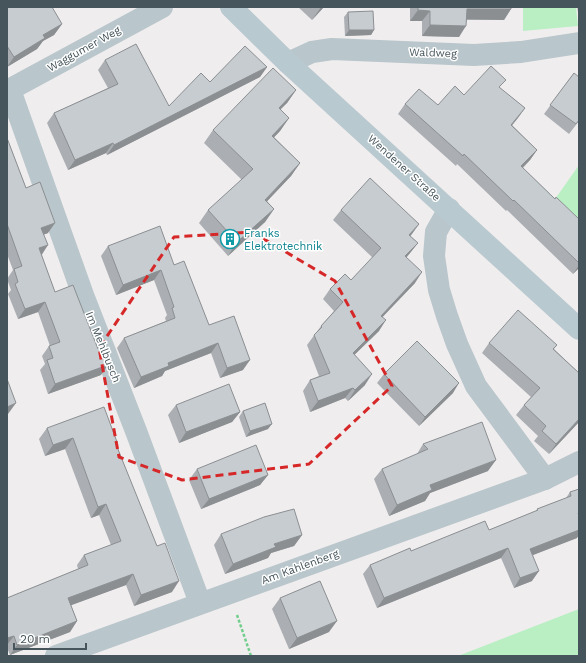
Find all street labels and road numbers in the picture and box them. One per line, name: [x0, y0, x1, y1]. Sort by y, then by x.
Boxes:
street label: Waggumer Weg: [45, 23, 123, 75]
street label: Waldweg: [409, 46, 457, 60]
street label: Wendener Straße: [365, 132, 443, 204]
street label: Im Mehlbusch: [83, 309, 123, 385]
street label: Am Kahlenberg: [260, 547, 341, 587]

